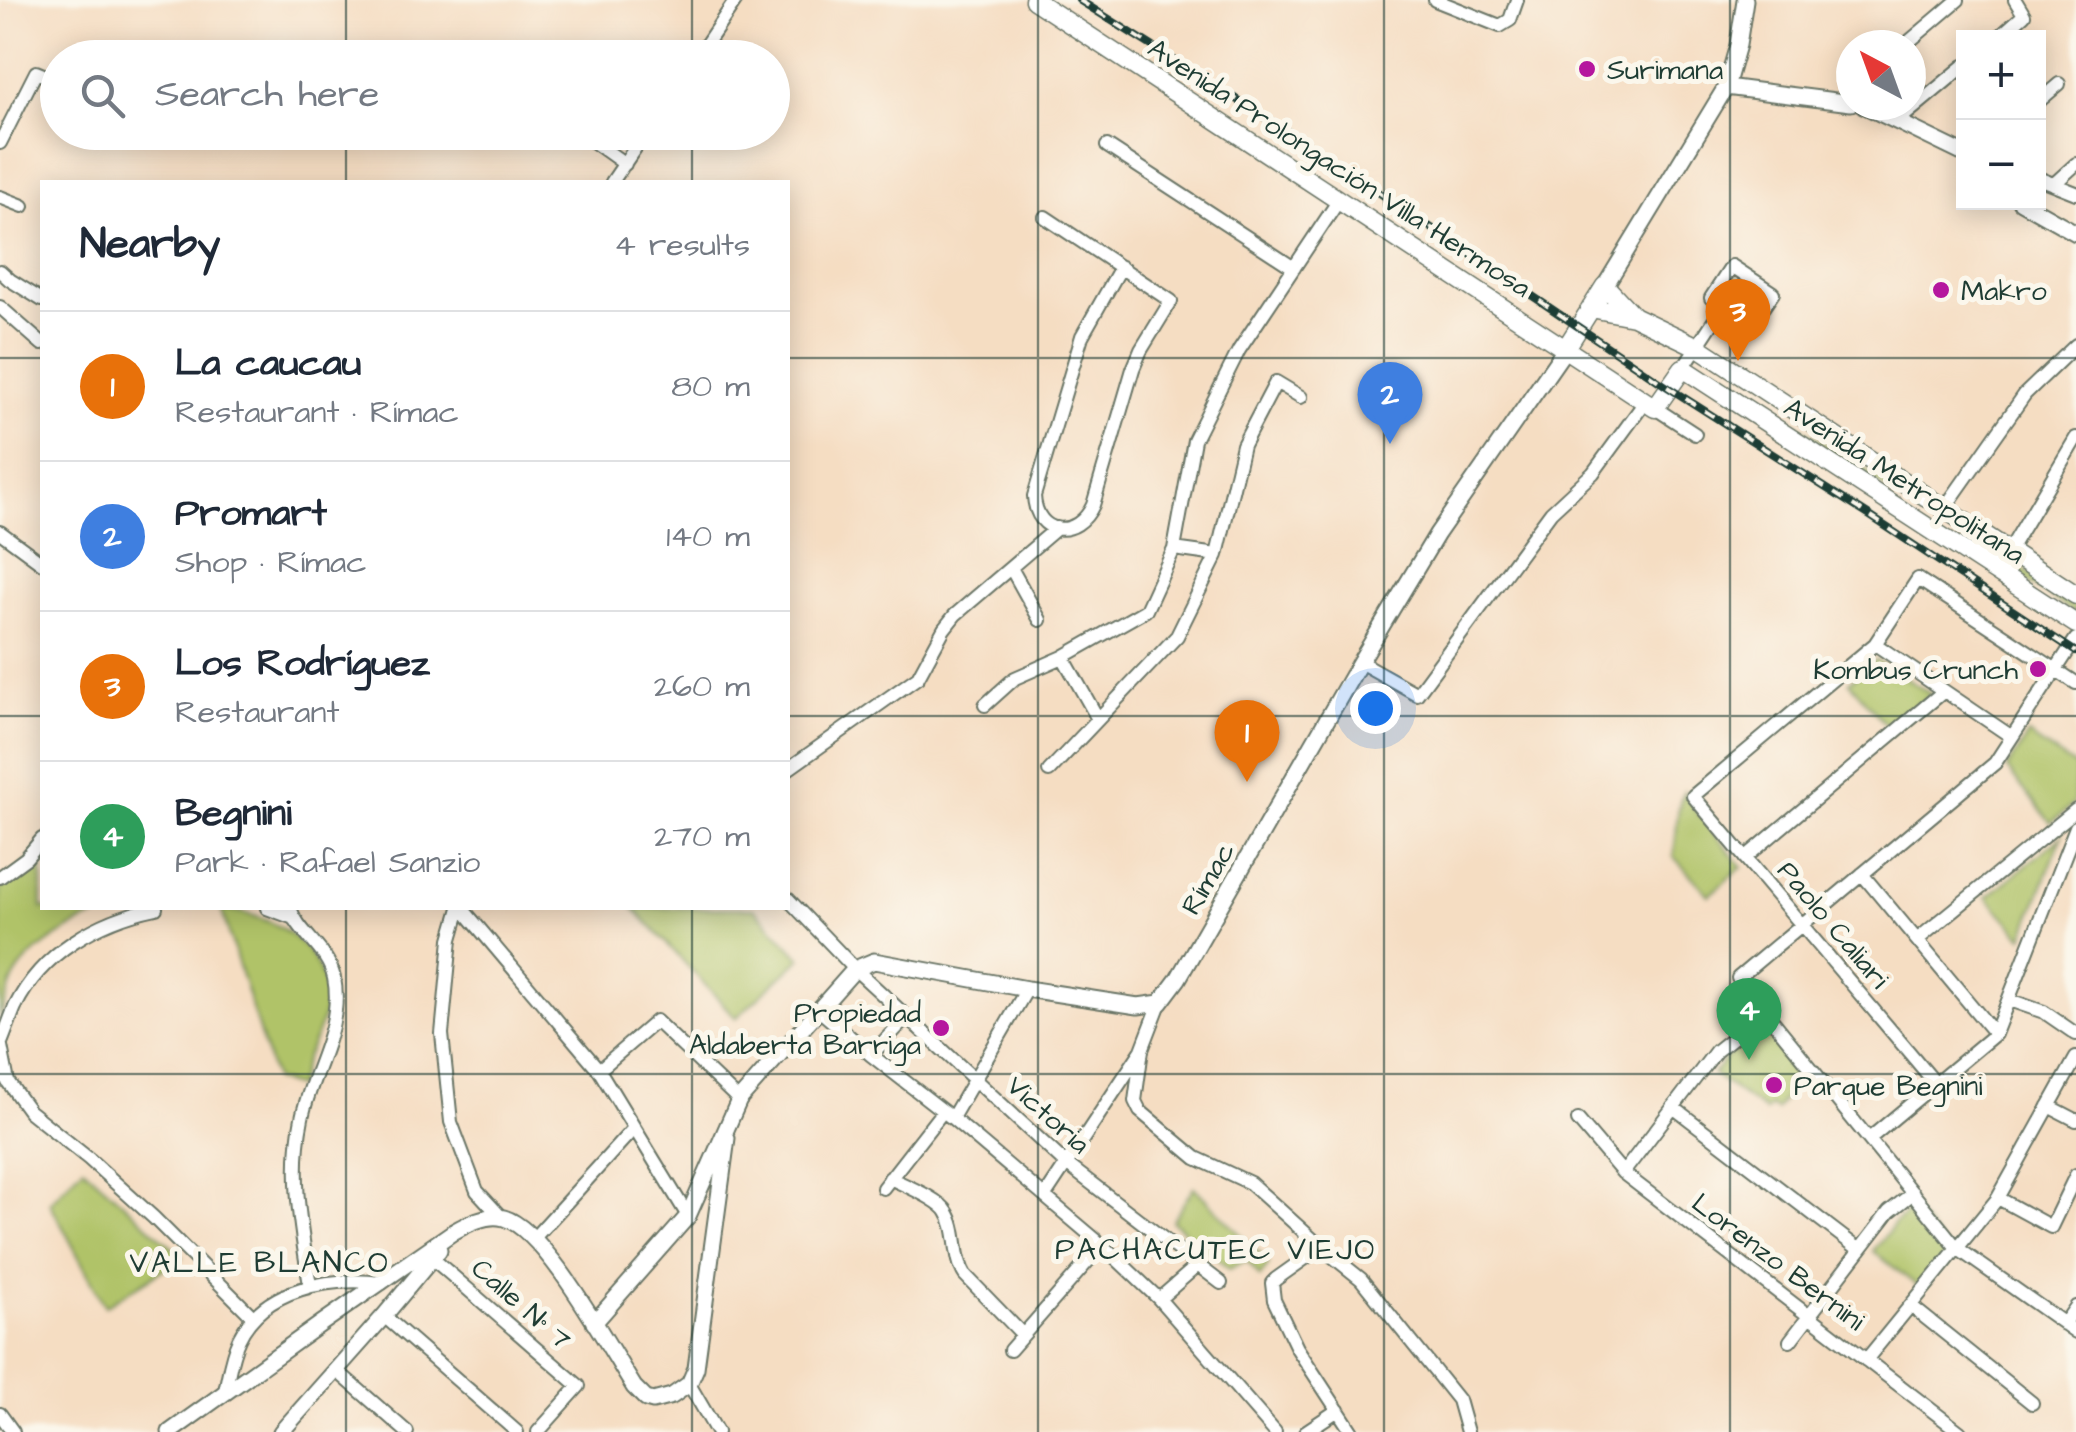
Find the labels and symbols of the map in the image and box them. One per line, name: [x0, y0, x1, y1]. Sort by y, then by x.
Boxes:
street label: Avenida Prolongación Villa Hermosa: [1139, 29, 1538, 308]
north arrow: [1836, 30, 1926, 120]
place label: Surimana: [1607, 51, 1723, 90]
marker: Surimana: [1576, 58, 1598, 80]
place label: Makro: [1961, 272, 2047, 311]
pin: 3: [1706, 278, 1770, 361]
marker: Makro: [1930, 279, 1952, 301]
pin: 2: [1358, 362, 1422, 444]
street label: Avenida Metropolitana: [1776, 389, 2032, 574]
place label: Kombus Crunch: [1813, 651, 2018, 690]
marker: Kombus Crunch: [2027, 658, 2049, 680]
your location: [1350, 683, 1401, 734]
pin: 1: [1214, 700, 1280, 782]
street label: Rímac: [1172, 835, 1245, 922]
street label: Paolo Caliari: [1768, 853, 1898, 997]
pin: 4: [1716, 978, 1782, 1060]
place label: Propiedad Aldaberta Barriga: [689, 994, 921, 1066]
marker: Propiedad Aldaberta Barriga: [930, 1017, 952, 1039]
street label: Victoria: [998, 1067, 1098, 1163]
place label: Parque Begnini: [1794, 1067, 1982, 1107]
marker: Parque Begnini: [1763, 1074, 1785, 1096]
street label: Lorenzo Bernini: [1683, 1184, 1873, 1340]
district label: PACHACUTEC VIEJO: [1055, 1229, 1377, 1271]
district label: VALLE BLANCO: [130, 1242, 390, 1284]
street label: Calle N° 7: [462, 1250, 580, 1359]

